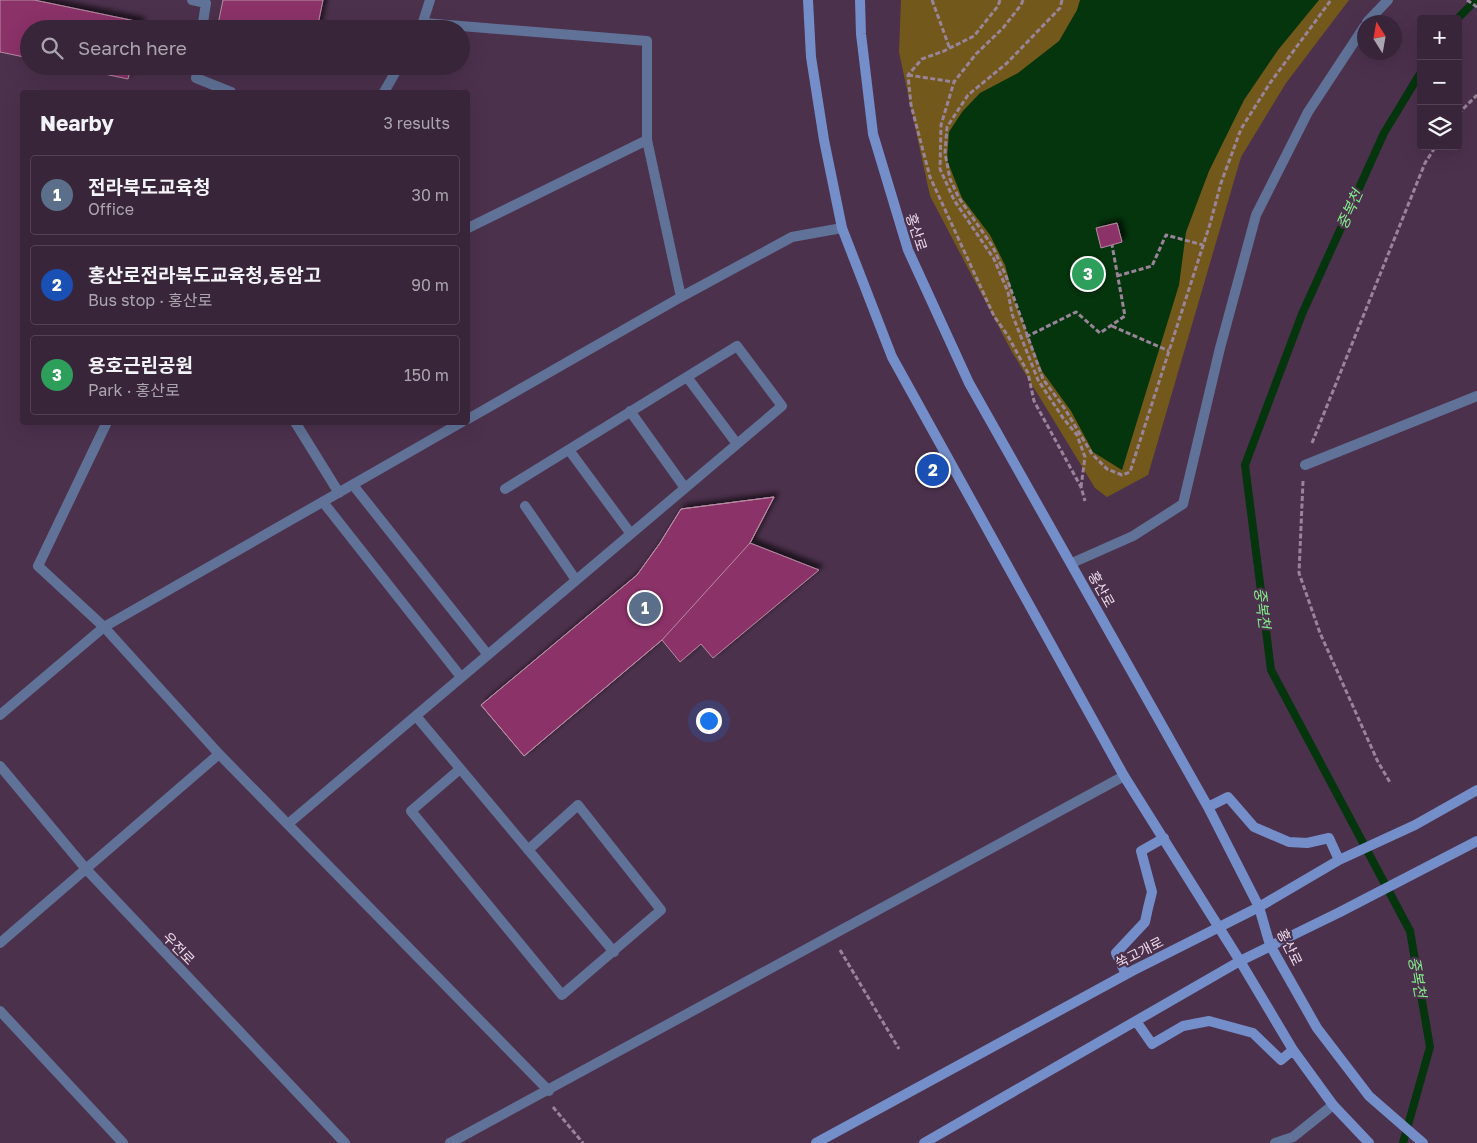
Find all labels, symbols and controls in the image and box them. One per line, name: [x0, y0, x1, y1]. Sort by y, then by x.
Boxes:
north arrow: [1357, 15, 1402, 60]
map controls: [1417, 15, 1462, 150]
button: +: [1417, 15, 1462, 60]
search box: [20, 20, 470, 75]
icon: search: [38, 34, 66, 62]
text: Search here: [78, 36, 187, 59]
button: −: [1417, 60, 1462, 105]
button: layers: [1417, 105, 1462, 150]
text: Nearby: [40, 110, 114, 136]
text: 3 results: [383, 113, 450, 133]
text: 전라북도교육청: [88, 175, 210, 198]
water label: 중복천: [1332, 184, 1367, 232]
text: 1: [53, 185, 61, 205]
text: 30 m: [412, 185, 449, 205]
text: Office: [88, 199, 134, 219]
street label: 홍산로: [903, 211, 931, 253]
pin: 3: [1072, 255, 1104, 293]
text: 홍산로전라북도교육청,동암고: [88, 263, 321, 286]
text: 2: [52, 275, 62, 295]
text: 90 m: [411, 275, 449, 295]
text: Bus stop · 홍산로: [88, 290, 212, 310]
text: 용호근린공원: [88, 353, 193, 376]
text: 3: [52, 365, 62, 385]
text: 150 m: [404, 365, 449, 385]
text: Park · 홍산로: [88, 380, 180, 400]
pin: 2: [917, 451, 949, 489]
street label: 홍산로: [1085, 568, 1119, 610]
water label: 중복천: [1252, 586, 1275, 632]
pin: 1: [629, 589, 661, 627]
your location: [696, 708, 722, 734]
street label: 홍산로: [1274, 926, 1306, 968]
street label: 우전로: [159, 928, 199, 968]
street label: 쑥고개로: [1112, 933, 1166, 971]
water label: 중복천: [1406, 955, 1431, 1001]

